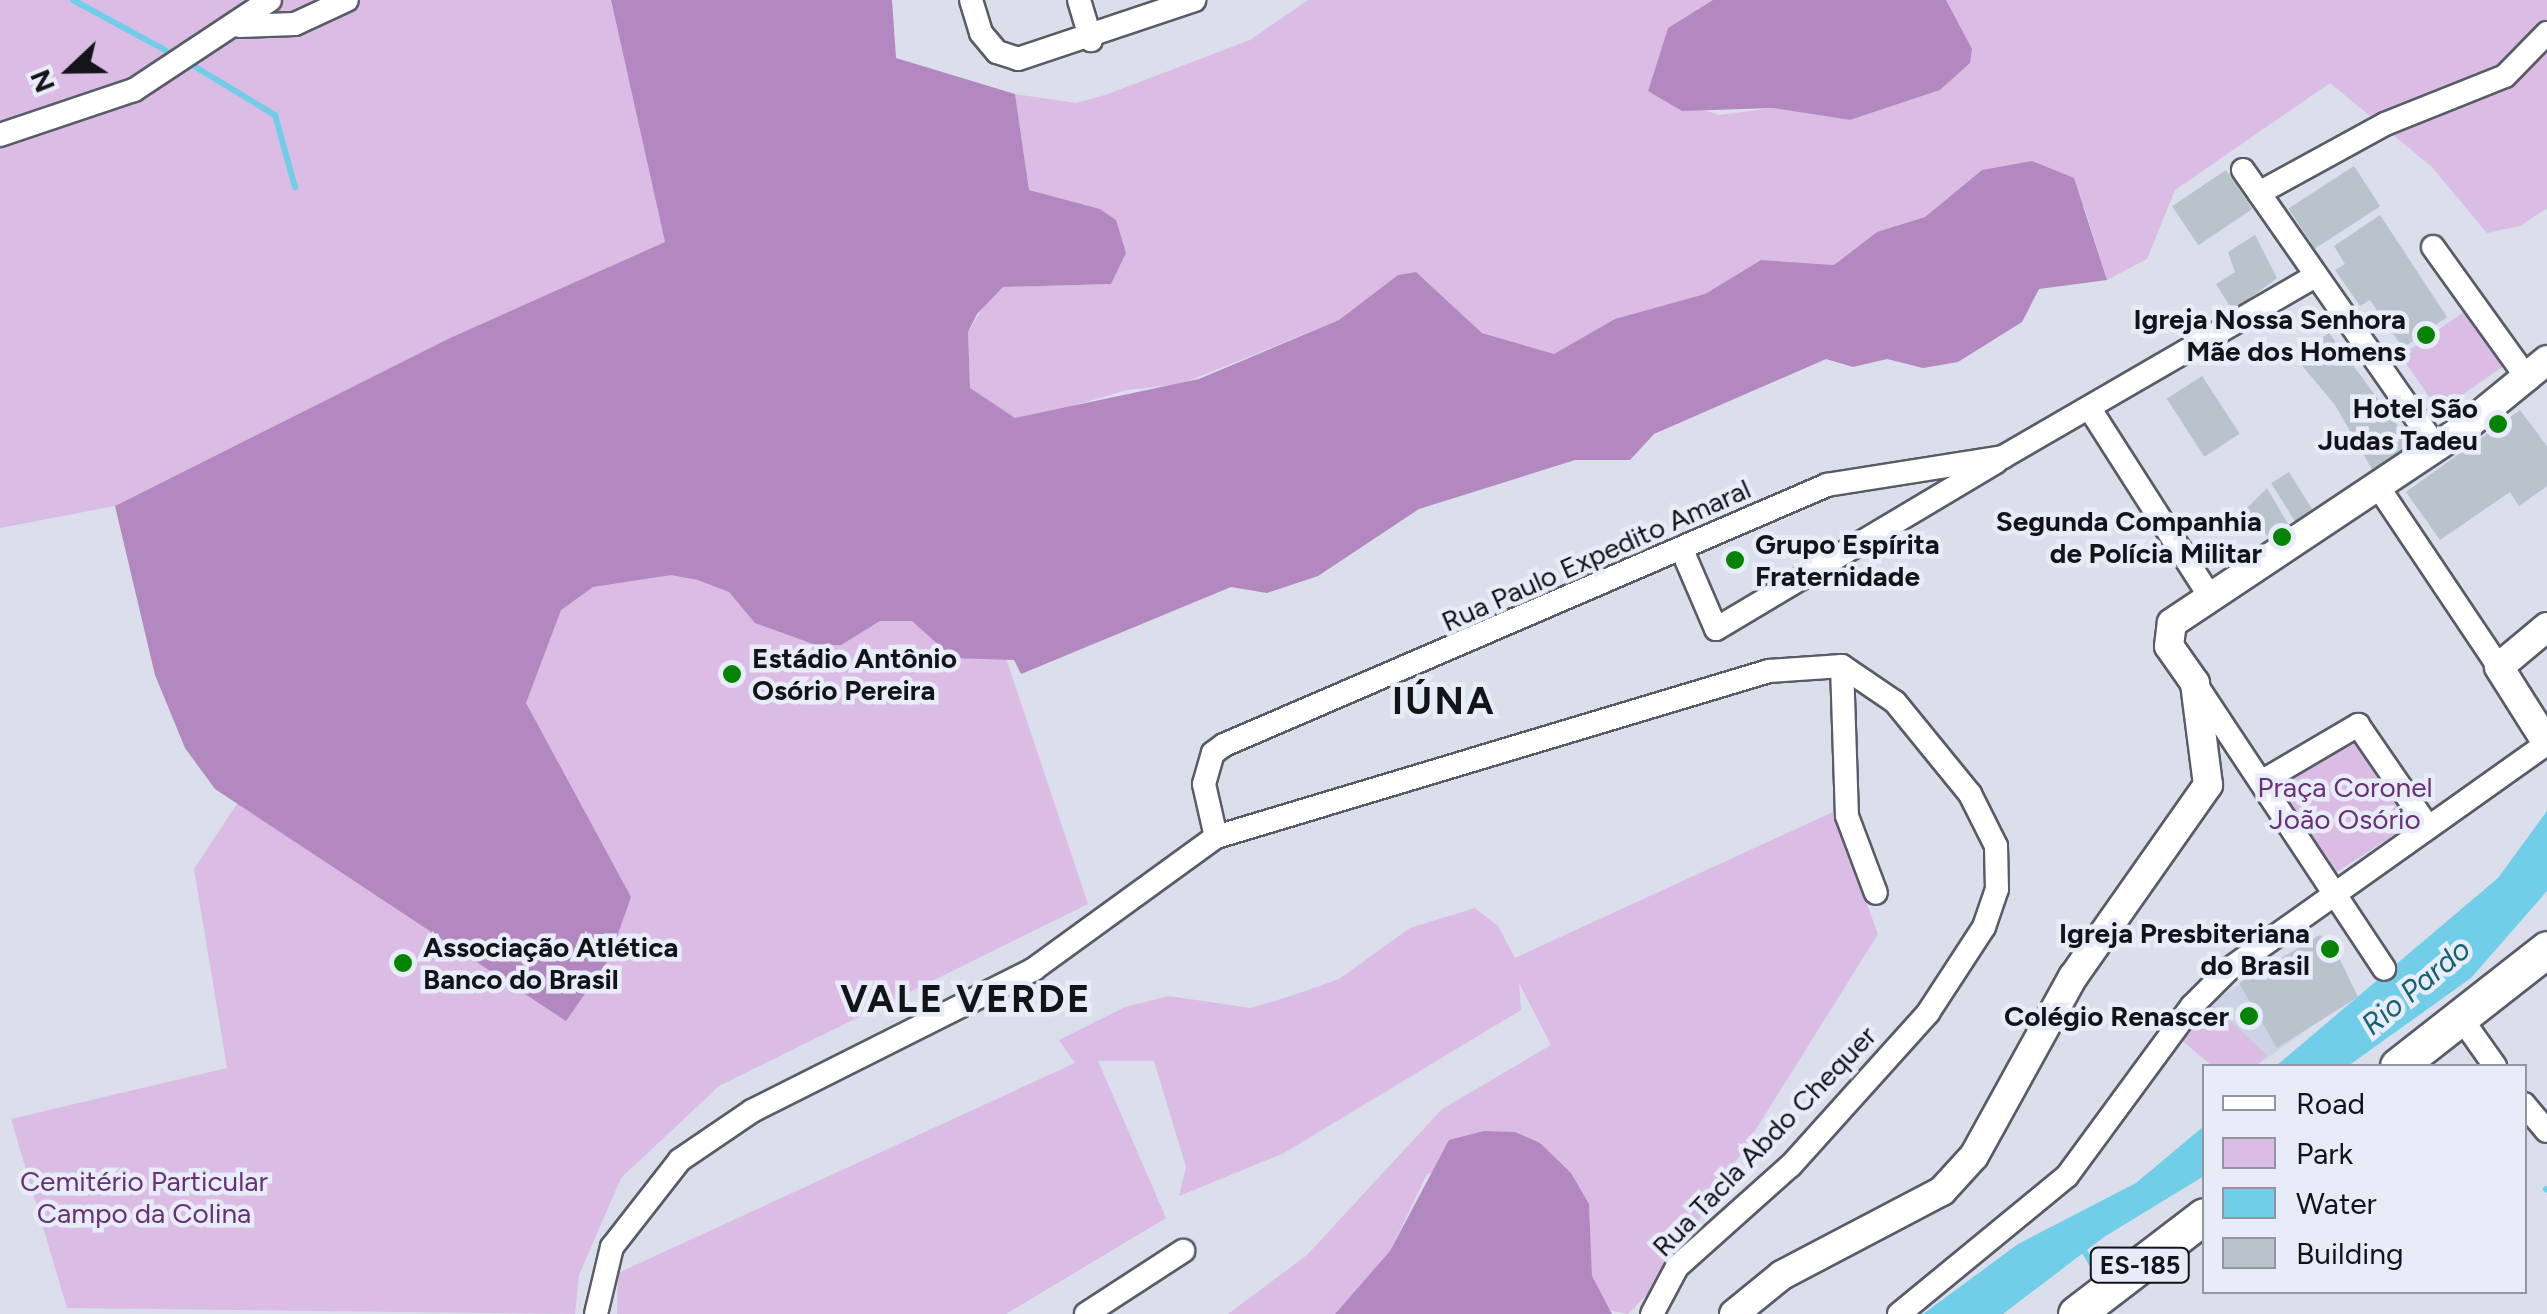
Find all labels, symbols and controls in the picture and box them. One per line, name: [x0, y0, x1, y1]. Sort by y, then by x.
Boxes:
north arrow: [20, 20, 120, 120]
text: N: [22, 65, 62, 98]
place label: Igreja Nossa Senhora Mãe dos Homens: [2133, 302, 2406, 368]
marker: Igreja Nossa Senhora Mãe dos Homens: [2415, 324, 2437, 346]
place label: Hotel São Judas Tadeu: [2318, 391, 2478, 457]
marker: Hotel São Judas Tadeu: [2487, 413, 2509, 435]
street label: Rua Paulo Expedito Amaral: [1436, 472, 1756, 638]
place label: Segunda Companhia de Polícia Militar: [1996, 504, 2262, 570]
marker: Segunda Companhia de Polícia Militar: [2271, 526, 2293, 548]
place label: Grupo Espírita Fraternidade: [1755, 527, 1940, 593]
marker: Grupo Espírita Fraternidade: [1724, 549, 1746, 571]
place label: Estádio Antônio Osório Pereira: [752, 641, 957, 707]
marker: Estádio Antônio Osório Pereira: [721, 663, 743, 685]
district label: IÚNA: [1392, 679, 1496, 725]
park label: Praça Coronel João Osório: [2257, 770, 2433, 836]
place label: Igreja Presbiteriana do Brasil: [2059, 916, 2310, 982]
place label: Associação Atlética Banco do Brasil: [423, 930, 678, 996]
water label: Rio Pardo: [2354, 931, 2478, 1043]
marker: Igreja Presbiteriana do Brasil: [2319, 938, 2341, 960]
marker: Associação Atlética Banco do Brasil: [392, 952, 414, 974]
district label: VALE VERDE: [840, 977, 1092, 1023]
place label: Colégio Renascer: [2004, 999, 2229, 1033]
marker: Colégio Renascer: [2238, 1005, 2260, 1027]
street label: Rua Tacla Abdo Chequer: [1645, 1019, 1883, 1263]
legend: [2202, 1064, 2527, 1294]
text: Road: [2296, 1085, 2365, 1122]
text: Park: [2296, 1135, 2353, 1172]
park label: Cemitério Particular Campo da Colina: [20, 1164, 268, 1230]
text: Water: [2296, 1185, 2377, 1222]
text: Building: [2296, 1235, 2404, 1272]
road number: ES-185: [2088, 1245, 2192, 1285]

